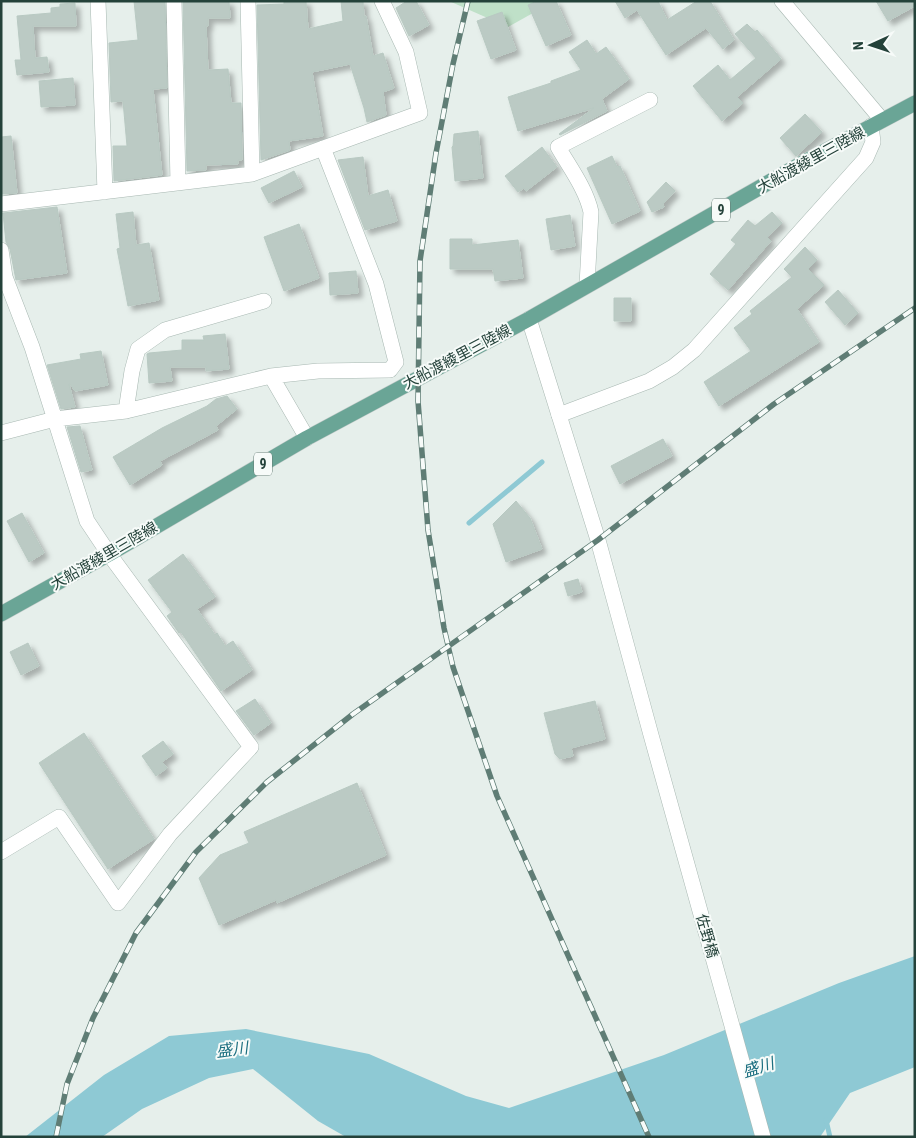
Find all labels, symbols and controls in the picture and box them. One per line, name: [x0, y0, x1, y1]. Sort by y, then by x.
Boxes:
north arrow: [846, 20, 896, 70]
text: N: [850, 41, 866, 50]
street label: 大船渡綾里三陸線: [754, 123, 868, 197]
road number: 9: [712, 198, 730, 222]
street label: 大船渡綾里三陸線: [400, 321, 514, 393]
road number: 9: [254, 452, 272, 476]
street label: 大船渡綾里三陸線: [48, 518, 160, 594]
street label: 佐野橋: [692, 912, 722, 960]
water label: 盛川: [215, 1038, 251, 1061]
water label: 盛川: [740, 1053, 778, 1081]

